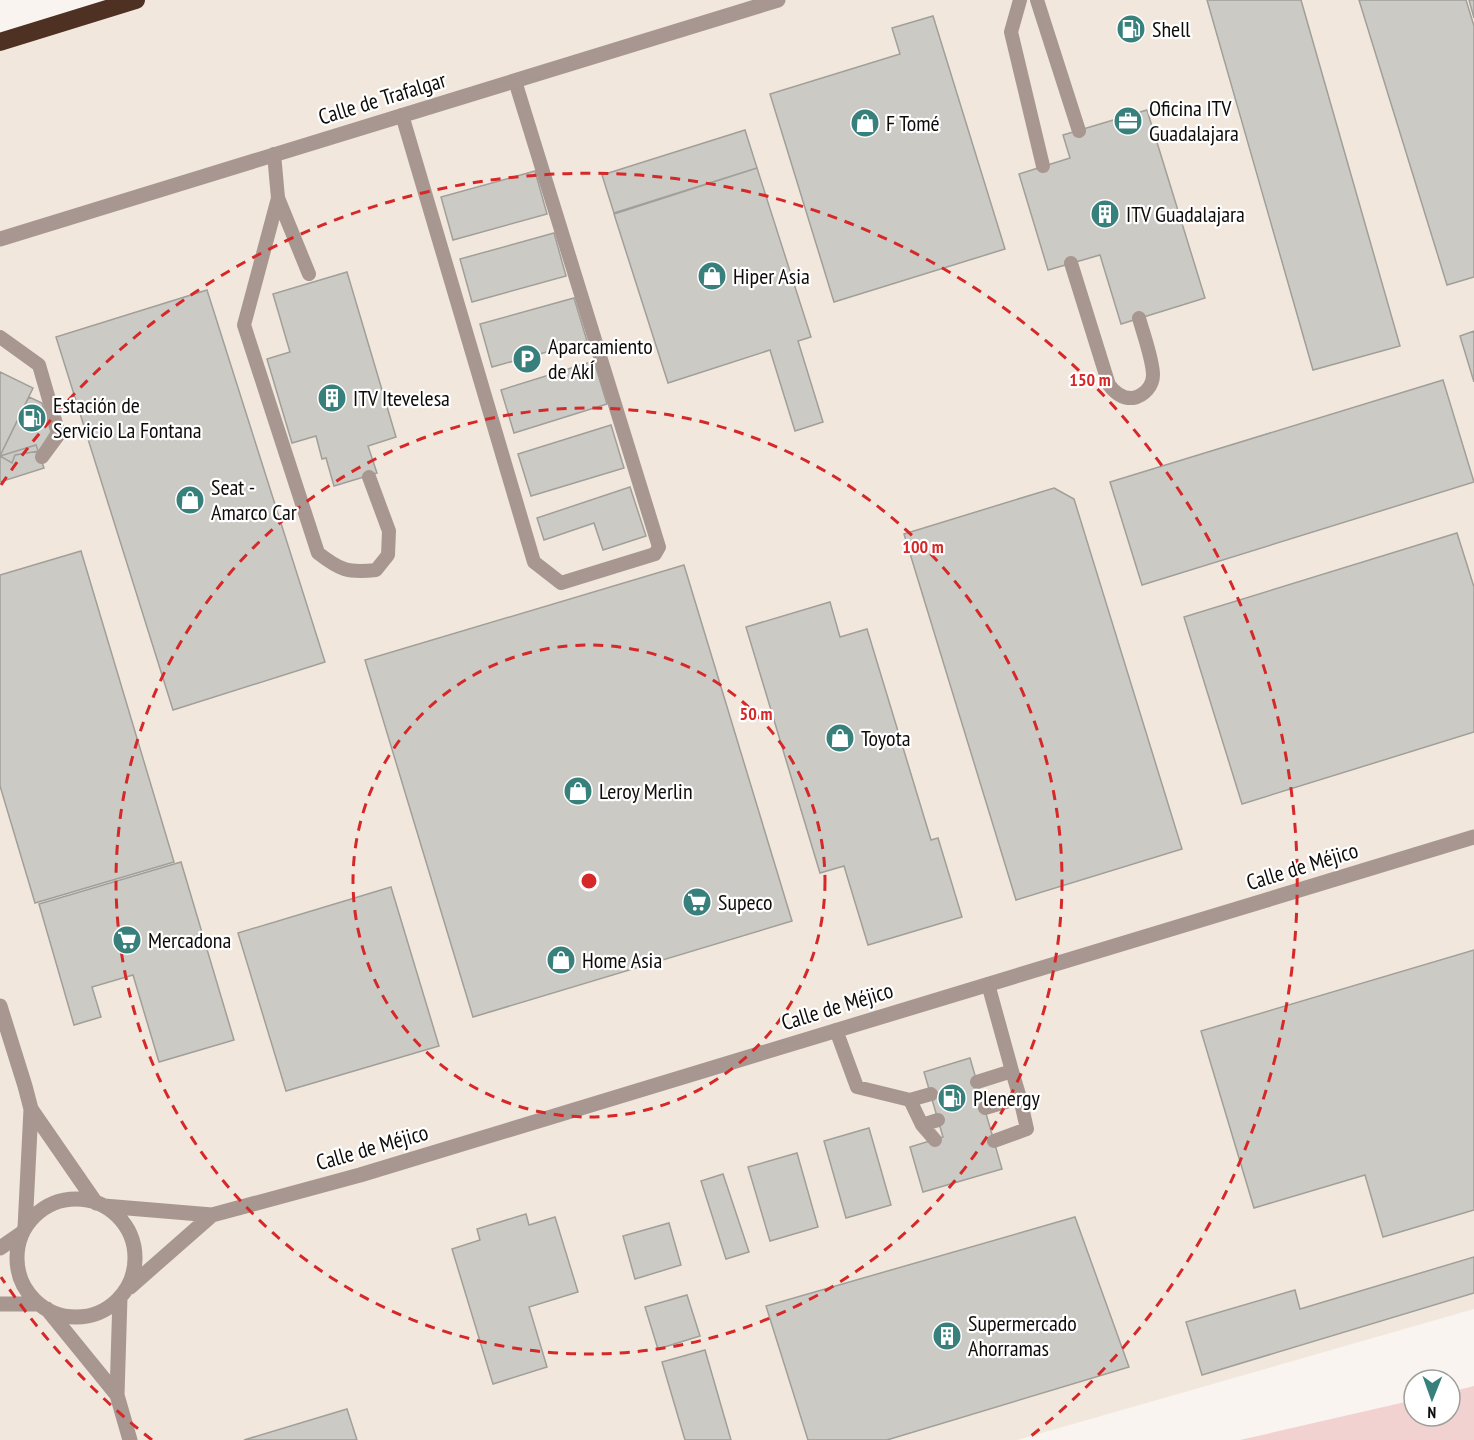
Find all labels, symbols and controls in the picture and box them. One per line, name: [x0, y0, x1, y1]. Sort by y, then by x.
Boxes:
fuel station icon: Shell: [1115, 13, 1147, 45]
place label: Shell: [1152, 15, 1191, 43]
street label: Calle de Trafalgar: [315, 65, 449, 131]
place label: Oficina ITV Guadalajara: [1149, 94, 1239, 147]
office icon: Oficina ITV Guadalajara: [1112, 105, 1144, 137]
shop icon: F Tomé: [849, 107, 881, 139]
place label: F Tomé: [886, 109, 940, 137]
building icon: ITV Guadalajara: [1089, 198, 1121, 230]
place label: ITV Guadalajara: [1126, 200, 1245, 228]
shop icon: Hiper Asia: [696, 260, 728, 292]
place label: Hiper Asia: [733, 262, 810, 290]
place label: Aparcamiento de AkÍ: [548, 332, 653, 385]
parking icon: Aparcamiento de AkÍ: [511, 343, 543, 375]
text: 150 m: [1069, 368, 1111, 391]
building icon: ITV Itevelesa: [316, 382, 348, 414]
place label: ITV Itevelesa: [353, 384, 450, 412]
place label: Estación de Servicio La Fontana: [53, 391, 201, 444]
fuel station icon: Estación de Servicio La Fontana: [16, 402, 48, 434]
place label: Seat - Amarco Car: [211, 473, 297, 526]
shop icon: Seat - Amarco Car: [174, 484, 206, 516]
text: 100 m: [902, 535, 944, 558]
text: 50 m: [740, 702, 772, 725]
shop icon: Toyota: [824, 722, 856, 754]
place label: Toyota: [861, 724, 910, 752]
shop icon: Leroy Merlin: [562, 775, 594, 807]
place label: Leroy Merlin: [599, 777, 693, 805]
street label: Calle de Méjico: [1243, 836, 1361, 896]
centre of rings: [579, 871, 599, 891]
supermarket icon: Supeco: [681, 886, 713, 918]
place label: Supeco: [718, 888, 772, 916]
supermarket icon: Mercadona: [111, 924, 143, 956]
place label: Mercadona: [148, 926, 231, 954]
shop icon: Home Asia: [545, 944, 577, 976]
place label: Home Asia: [582, 946, 662, 974]
street label: Calle de Méjico: [778, 976, 896, 1036]
fuel station icon: Plenergy: [936, 1082, 968, 1114]
place label: Plenergy: [973, 1084, 1040, 1112]
street label: Calle de Méjico: [313, 1118, 431, 1176]
place label: Supermercado Ahorramas: [968, 1309, 1077, 1362]
building icon: Supermercado Ahorramas: [931, 1320, 963, 1352]
north arrow: [1402, 1368, 1462, 1428]
text: N: [1427, 1403, 1436, 1423]

